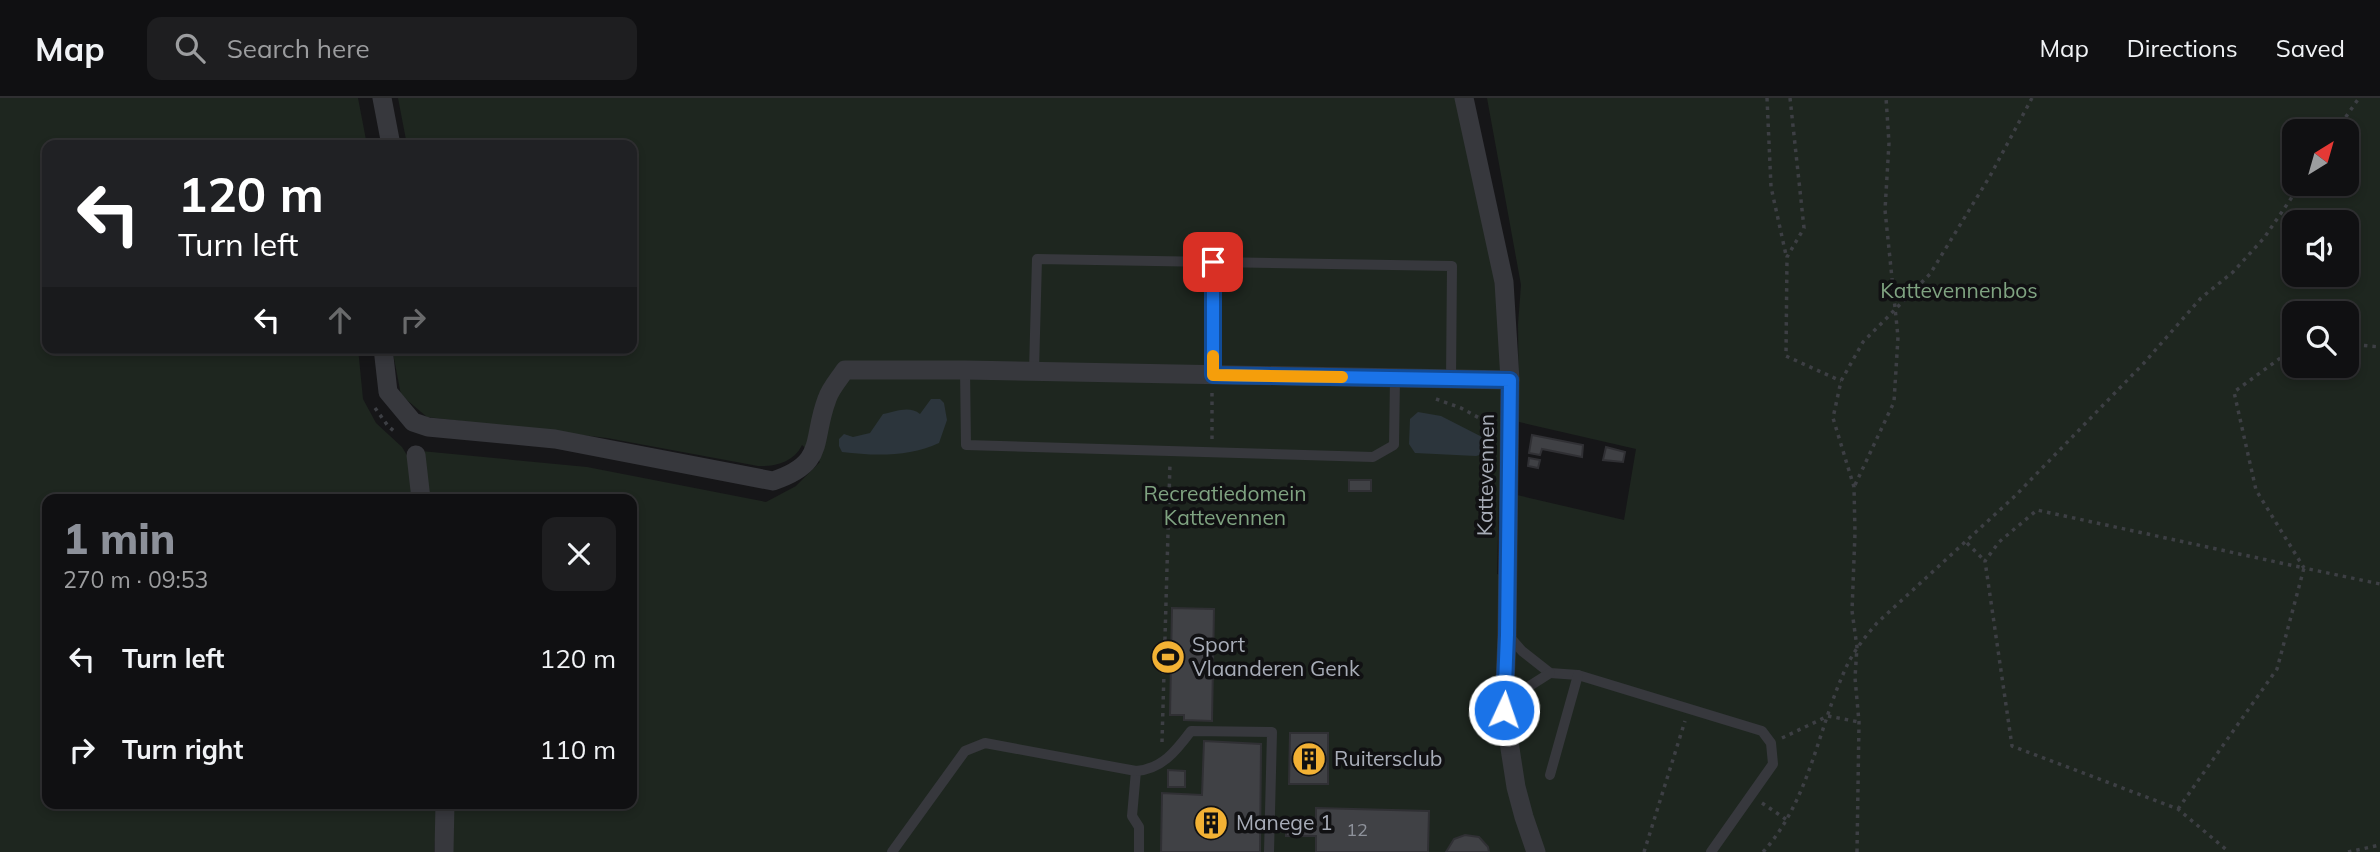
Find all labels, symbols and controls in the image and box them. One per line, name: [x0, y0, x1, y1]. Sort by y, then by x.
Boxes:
search box: [147, 17, 637, 80]
text: Map: [35, 28, 105, 69]
icon: search: [171, 29, 209, 67]
text: Search here: [227, 32, 370, 65]
text: Map: [2039, 33, 2089, 63]
text: Directions: [2127, 33, 2238, 63]
text: Saved: [2276, 33, 2345, 63]
north arrow: [2282, 119, 2359, 196]
map controls: [2282, 119, 2359, 378]
text: 120 m: [178, 163, 324, 224]
icon: left: [63, 168, 154, 259]
button: sound: [2282, 210, 2359, 287]
text: Turn left: [178, 224, 298, 264]
pin: [1183, 232, 1243, 292]
icon: arrive: [1194, 243, 1232, 281]
park label: Kattevennenbos: [1880, 277, 2038, 303]
icon: left: [248, 301, 286, 339]
icon: ahead: [321, 301, 359, 339]
icon: right: [394, 301, 432, 339]
button: search: [2282, 301, 2359, 378]
street label: Kattevennen: [1471, 414, 1499, 536]
park label: Recreatiedomein Kattevennen: [1143, 480, 1307, 530]
text: 1 min: [63, 512, 176, 565]
button: close: [542, 517, 616, 591]
text: 270 m · 09:53: [63, 565, 208, 594]
place label: Sport Vlaanderen Genk: [1192, 631, 1360, 681]
sports icon: Sport Vlaanderen Genk: [1149, 638, 1187, 676]
icon: left: [63, 640, 101, 678]
text: Turn left: [122, 642, 224, 675]
text: 120 m: [540, 642, 616, 675]
position arrow: [1467, 673, 1541, 747]
icon: right: [63, 731, 101, 769]
text: Turn right: [122, 733, 243, 766]
text: 110 m: [540, 733, 616, 766]
building icon: Ruitersclub: [1290, 740, 1328, 778]
place label: Ruitersclub: [1334, 745, 1442, 771]
building icon: Manege 1: [1192, 804, 1230, 842]
place label: Manege 1: [1236, 809, 1333, 835]
house number: 12: [1346, 818, 1368, 841]

